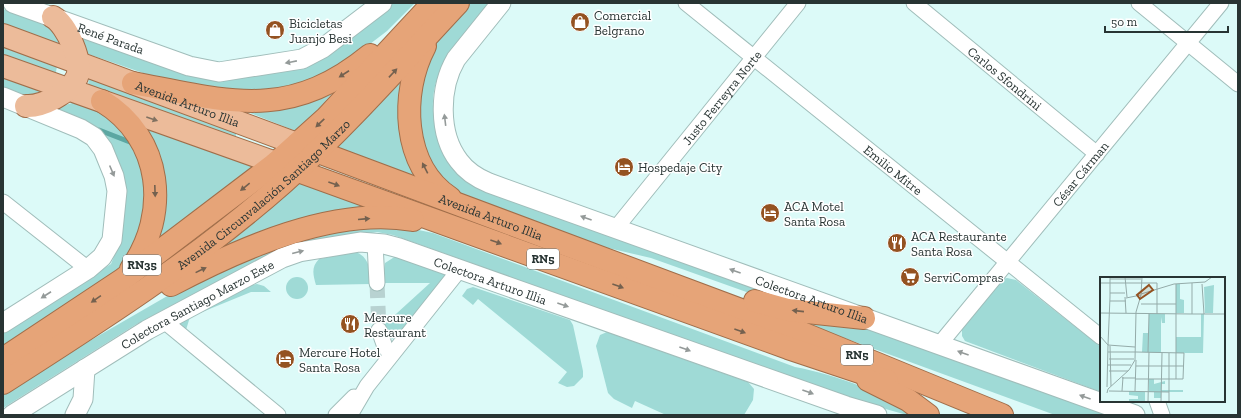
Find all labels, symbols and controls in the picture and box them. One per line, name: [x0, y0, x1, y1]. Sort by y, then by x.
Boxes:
place label: Comercial Belgrano: [594, 8, 652, 38]
scale bar: [1105, 8, 1228, 34]
shop icon: Comercial Belgrano: [569, 11, 591, 33]
text: 50 m: [1111, 15, 1138, 29]
place label: Bicicletas Juanjo Besi: [289, 16, 352, 47]
shop icon: Bicicletas Juanjo Besi: [264, 19, 286, 41]
street label: René Parada: [76, 20, 147, 58]
street label: Carlos Sfondrini: [965, 44, 1045, 114]
street label: Justo Ferreyra Norte: [679, 48, 765, 148]
one-way arrow: [285, 59, 298, 65]
one-way arrow: [388, 68, 398, 78]
one-way arrow: [338, 71, 350, 78]
street label: Avenida Arturo Illia: [134, 78, 242, 130]
one-way arrow: [442, 114, 448, 126]
one-way arrow: [147, 116, 159, 122]
street label: Avenida Circunvalación Santiago Marzo: [174, 116, 353, 273]
one-way arrow: [315, 119, 325, 128]
street label: César Cárman: [1049, 138, 1112, 210]
street label: Emilio Mitre: [861, 142, 925, 198]
hotel icon: Hospedaje City: [613, 156, 635, 178]
place label: Hospedaje City: [638, 160, 723, 176]
one-way arrow: [421, 163, 428, 174]
one-way arrow: [109, 165, 115, 176]
one-way arrow: [328, 181, 340, 187]
one-way arrow: [240, 183, 251, 191]
one-way arrow: [152, 185, 158, 198]
street label: Avenida Arturo Illia: [437, 191, 545, 243]
place label: ACA Motel Santa Rosa: [784, 199, 846, 229]
hotel icon: ACA Motel Santa Rosa: [759, 202, 781, 224]
one-way arrow: [580, 214, 592, 220]
one-way arrow: [358, 216, 370, 222]
place label: ACA Restaurante Santa Rosa: [911, 229, 1007, 259]
restaurant icon: ACA Restaurante Santa Rosa: [886, 232, 908, 254]
one-way arrow: [490, 239, 502, 245]
one-way arrow: [292, 249, 304, 255]
road number: RN5: [527, 249, 559, 269]
street label: Colectora Arturo Illia: [432, 254, 549, 308]
road number: RN35: [123, 255, 161, 275]
street label: Colectora Santiago Marzo Este: [118, 257, 277, 353]
supermarket icon: ServiCompras: [899, 266, 921, 288]
one-way arrow: [195, 267, 206, 273]
one-way arrow: [728, 268, 740, 274]
place label: ServiCompras: [924, 270, 1004, 285]
street label: Colectora Arturo Illia: [753, 272, 871, 327]
inset map: [1100, 277, 1225, 402]
one-way arrow: [612, 284, 624, 290]
one-way arrow: [40, 292, 52, 299]
one-way arrow: [91, 295, 102, 303]
one-way arrow: [557, 303, 569, 309]
one-way arrow: [792, 308, 804, 315]
place label: Mercure Restaurant: [364, 310, 426, 340]
restaurant icon: Mercure Restaurant: [339, 313, 361, 335]
one-way arrow: [735, 328, 747, 334]
place label: Mercure Hotel Santa Rosa: [299, 345, 381, 375]
road number: RN5: [841, 345, 873, 365]
one-way arrow: [680, 346, 692, 352]
hotel icon: Mercure Hotel Santa Rosa: [274, 348, 296, 370]
one-way arrow: [956, 350, 968, 356]
one-way arrow: [802, 390, 814, 396]
one-way arrow: [1079, 394, 1091, 400]

